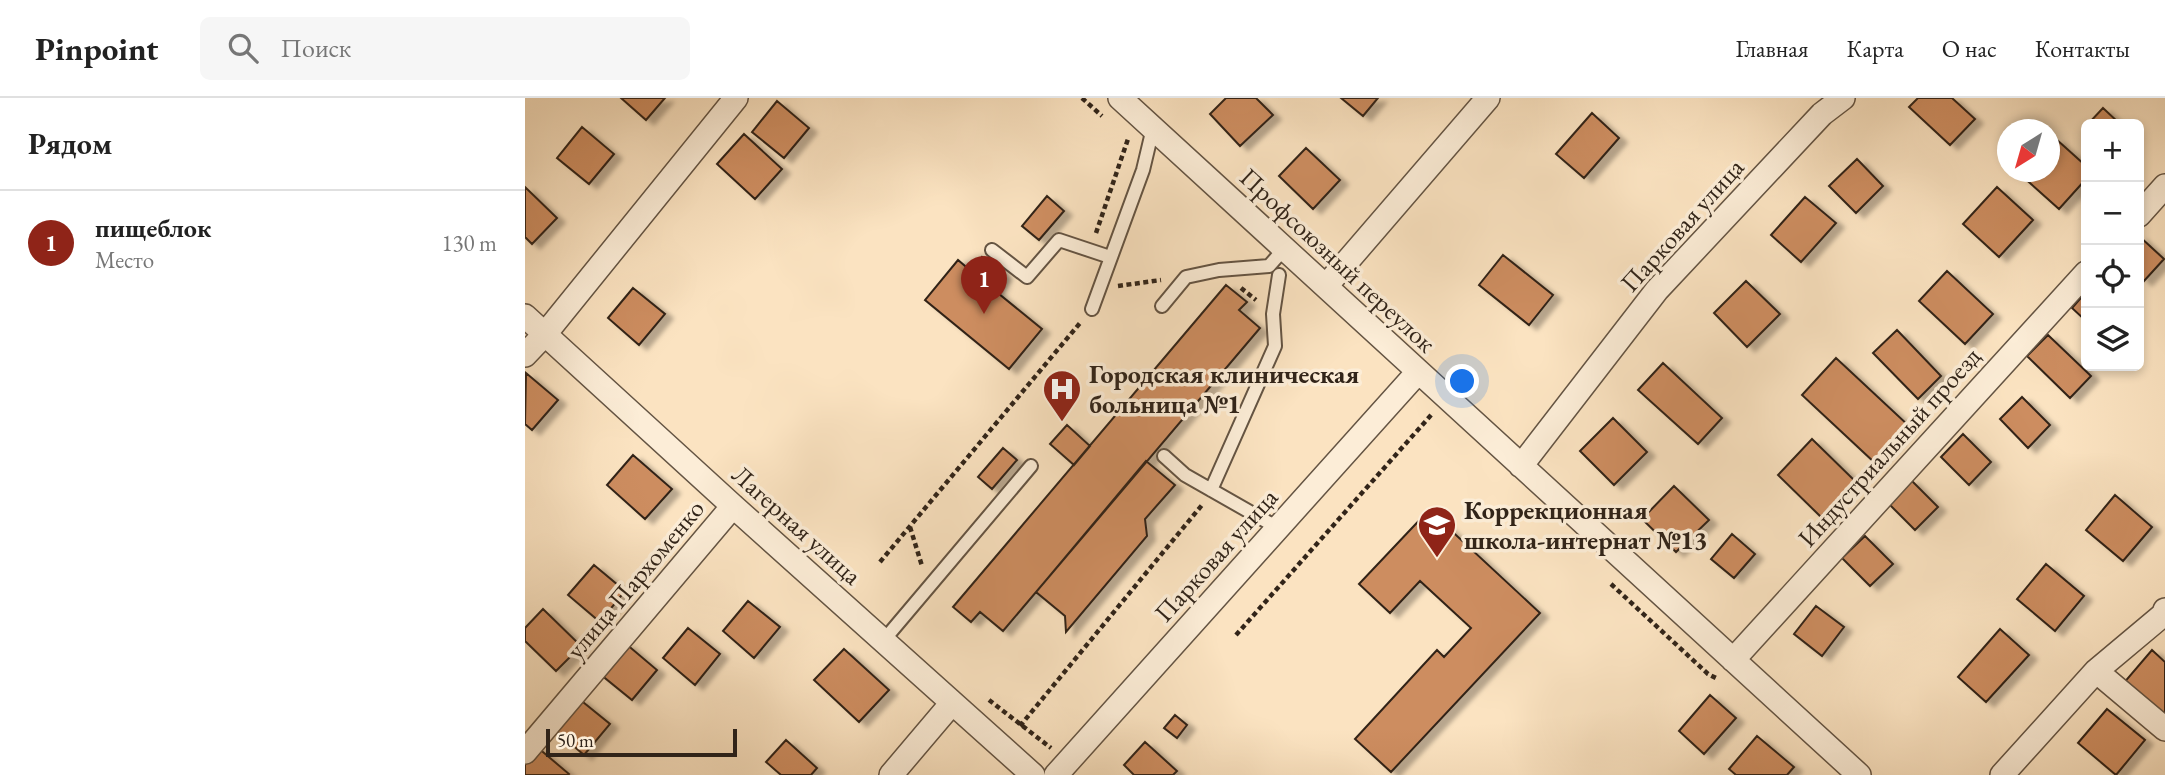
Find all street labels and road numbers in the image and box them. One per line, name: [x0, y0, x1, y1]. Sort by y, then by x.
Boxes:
street label: Парковая улица: [1613, 150, 1752, 299]
street label: Профсоюзный переулок: [1233, 160, 1444, 360]
street label: Индустриальный проезд: [1790, 340, 1988, 554]
street label: Лагерная улица: [725, 458, 869, 593]
street label: Парковая улица: [1147, 480, 1286, 629]
street label: улица Пархоменко: [558, 492, 712, 666]

